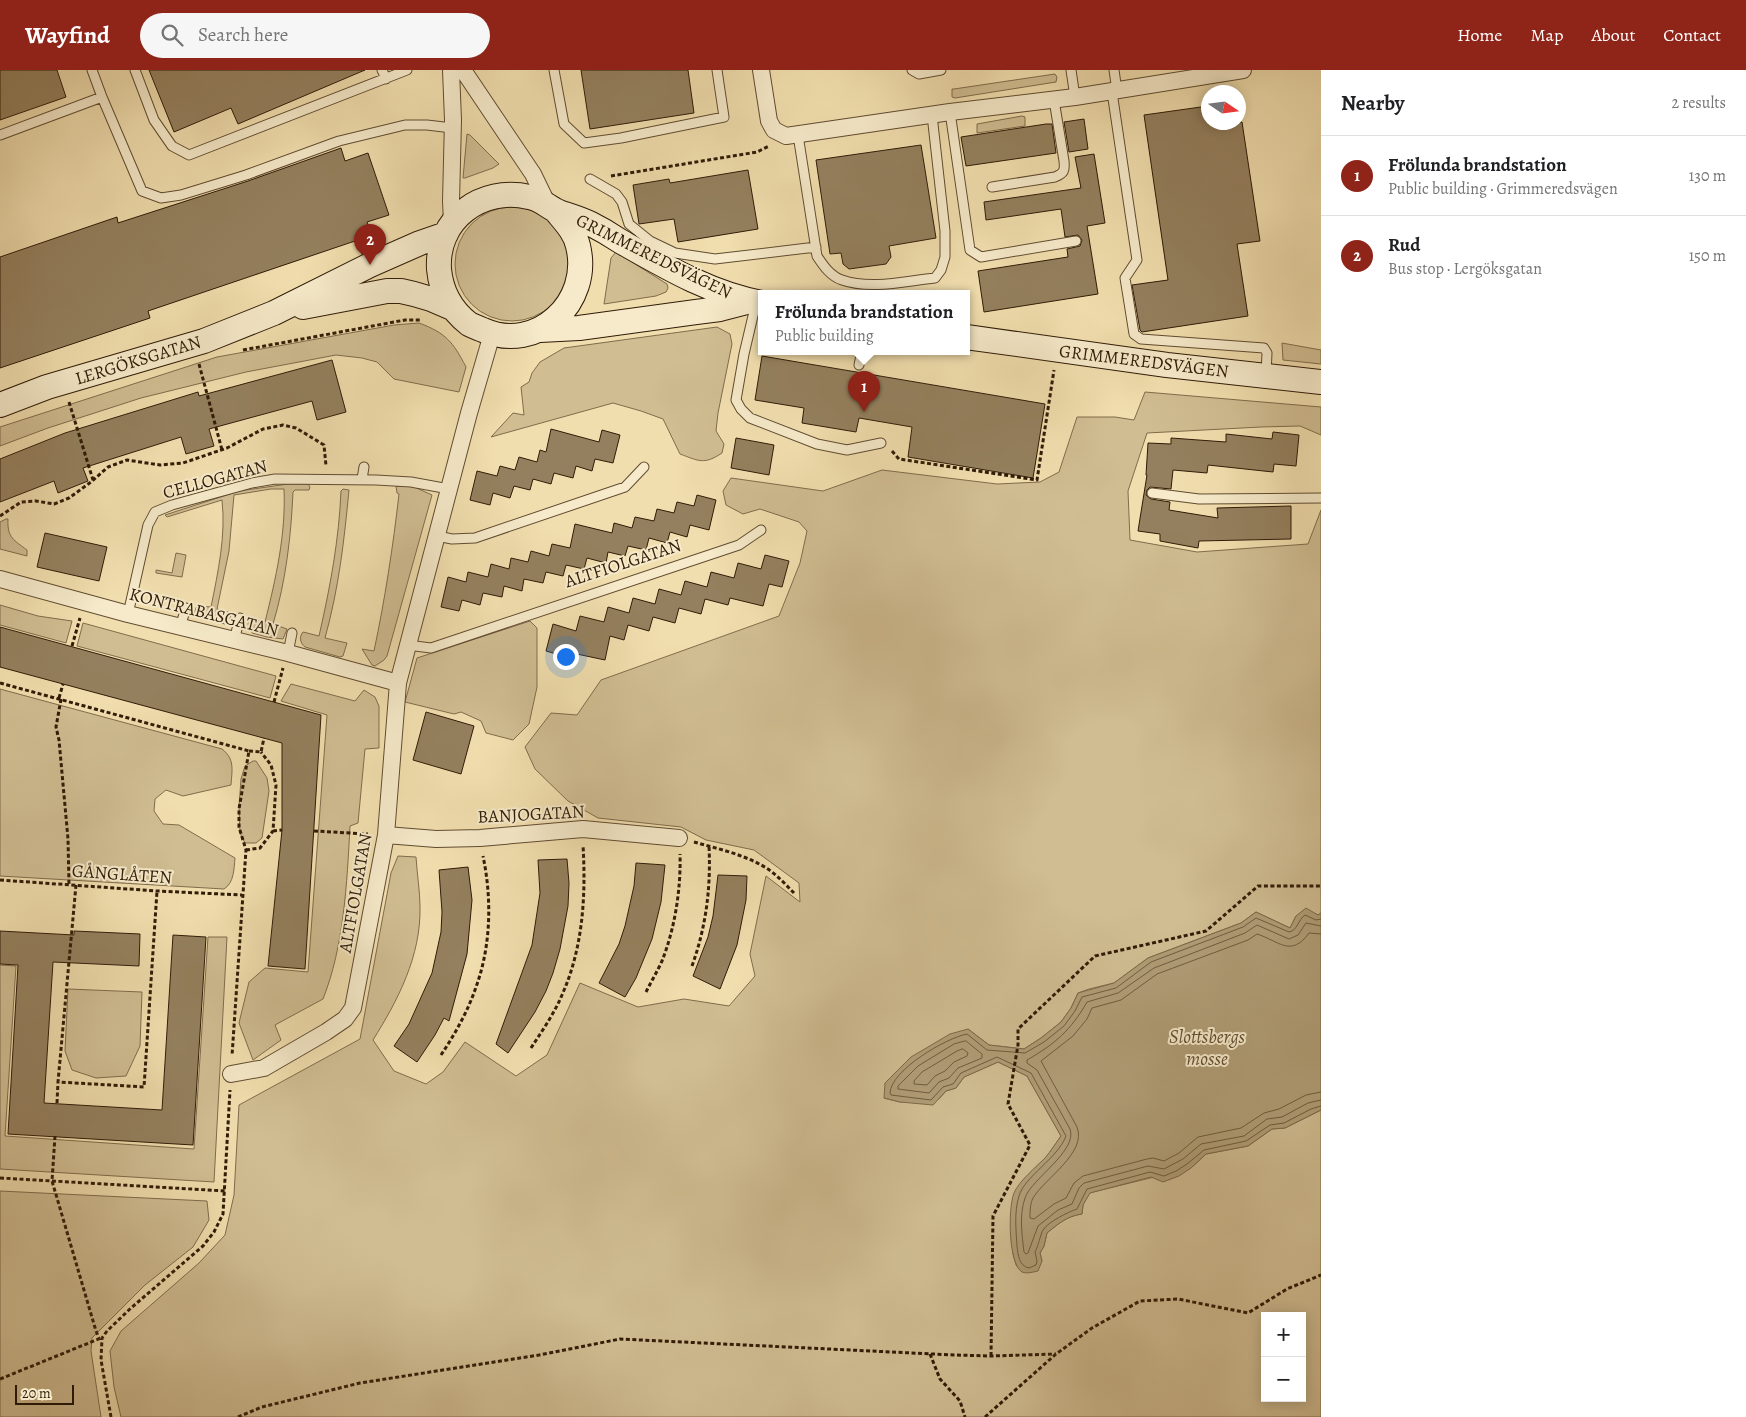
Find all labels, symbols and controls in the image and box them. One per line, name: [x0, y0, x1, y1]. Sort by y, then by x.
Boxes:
search box: [140, 13, 490, 58]
text: Wayfind: [25, 19, 110, 51]
icon: search: [158, 21, 186, 49]
text: Search here: [198, 22, 288, 48]
text: Home: [1457, 23, 1502, 47]
text: Map: [1530, 23, 1563, 47]
text: About: [1591, 23, 1635, 47]
text: Contact: [1663, 23, 1721, 47]
north arrow: [1201, 85, 1246, 130]
text: Nearby: [1341, 89, 1404, 117]
text: 2 results: [1671, 92, 1726, 114]
text: Frölunda brandstation: [1388, 152, 1567, 178]
text: 1: [1354, 165, 1360, 187]
text: 130 m: [1689, 165, 1726, 187]
text: Public building · Grimmeredsvägen: [1388, 178, 1618, 200]
street label: GRIMMEREDSVÄGEN: [572, 208, 736, 304]
pin: 2: [354, 224, 386, 265]
text: Rud: [1388, 232, 1420, 258]
text: 2: [1353, 245, 1361, 267]
text: 150 m: [1689, 245, 1726, 267]
text: Bus stop · Lergöksgatan: [1388, 258, 1542, 280]
popup: [758, 290, 970, 355]
text: Frölunda brandstation: [775, 299, 953, 325]
text: Public building: [775, 325, 874, 347]
street label: LERGÖKSGATAN: [72, 329, 204, 391]
street label: GRIMMEREDSVÄGEN: [1058, 339, 1230, 383]
pin: 1: [848, 371, 880, 412]
street label: CELLOGATAN: [160, 454, 270, 504]
street label: ALTFIOLGATAN: [561, 533, 684, 593]
street label: KONTRABASGATAN: [127, 582, 281, 642]
your location: [553, 644, 579, 670]
street label: BANJOGATAN: [477, 799, 585, 829]
street label: ALTFIOLGATAN: [333, 831, 377, 956]
street label: GÅNGLÅTEN: [71, 859, 173, 889]
water label: Slottsbergs mosse: [1169, 1024, 1246, 1072]
map controls: [1261, 1312, 1306, 1402]
button: +: [1261, 1312, 1306, 1357]
button: −: [1261, 1357, 1306, 1402]
scale bar: [15, 1382, 74, 1405]
text: 20 m: [22, 1384, 51, 1403]

